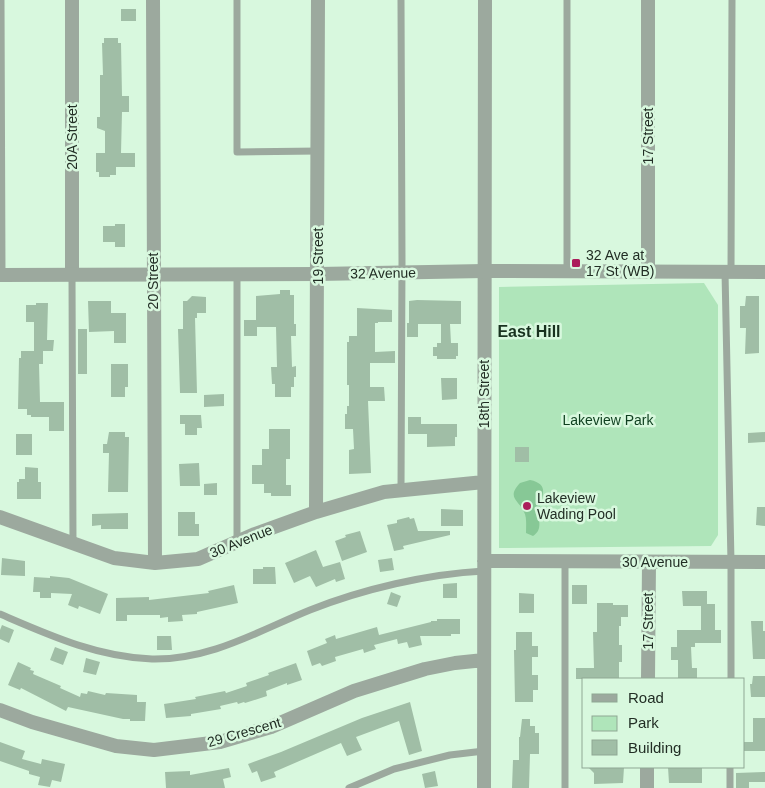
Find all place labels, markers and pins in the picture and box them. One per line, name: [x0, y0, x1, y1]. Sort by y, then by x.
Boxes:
place label: 32 Ave at 17 St (WB): [586, 247, 654, 279]
marker: 32 Ave at 17 St (WB): [570, 257, 582, 269]
place label: Lakeview Wading Pool: [537, 490, 616, 522]
marker: Lakeview Wading Pool: [521, 500, 533, 512]

